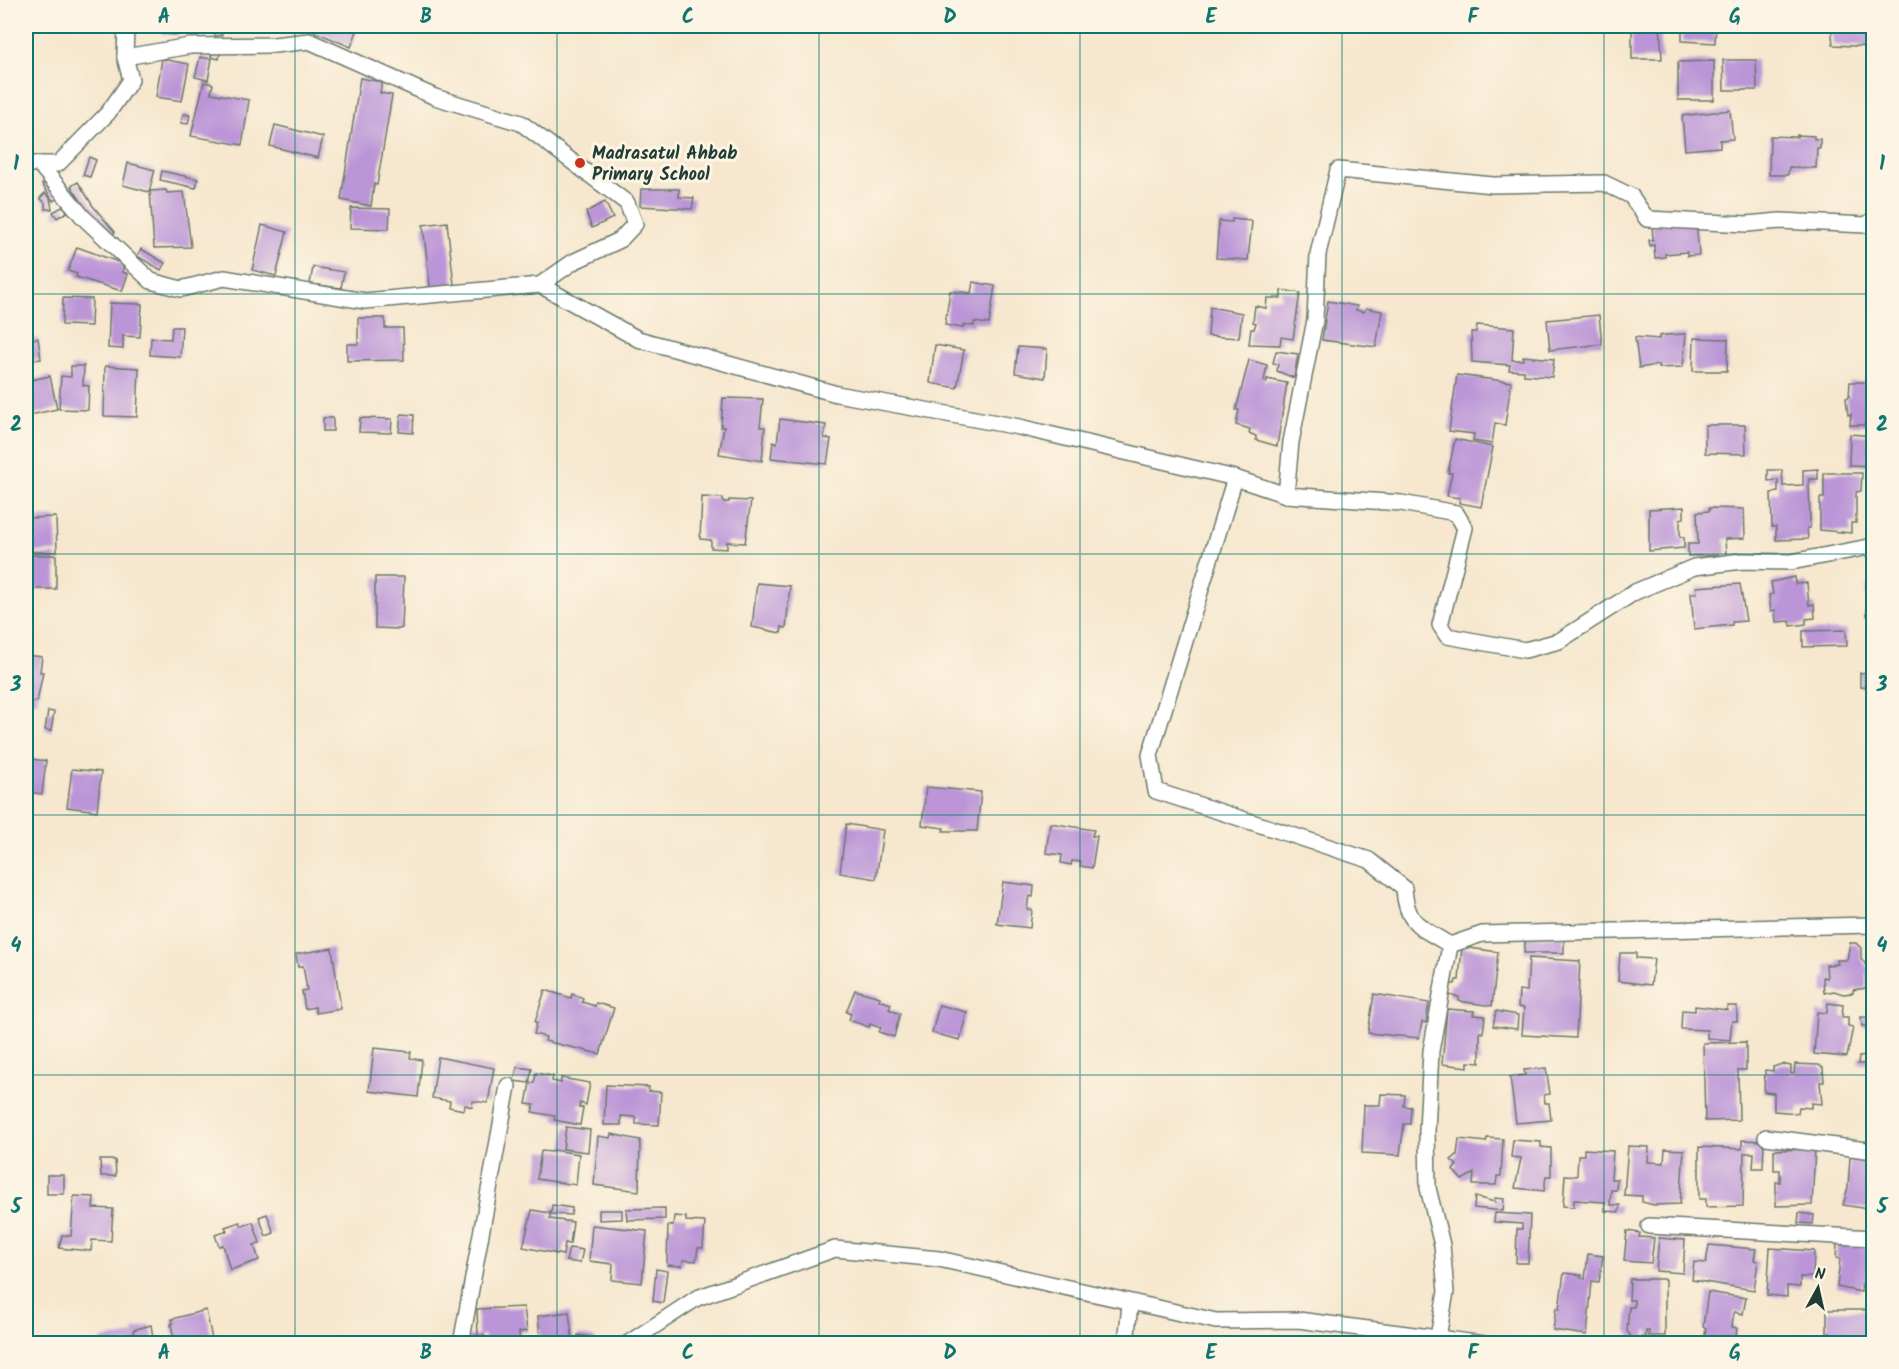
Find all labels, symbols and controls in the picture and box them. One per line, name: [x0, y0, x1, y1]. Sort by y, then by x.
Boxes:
text: A: [158, 2, 170, 34]
text: B: [420, 2, 432, 34]
text: C: [682, 2, 694, 34]
text: D: [943, 2, 957, 34]
text: E: [1205, 2, 1217, 34]
text: F: [1468, 2, 1480, 34]
text: G: [1729, 2, 1741, 34]
place label: Madrasatul Ahbab Primary School: [592, 140, 737, 190]
text: 1: [13, 149, 19, 181]
text: 1: [1879, 149, 1885, 181]
marker: Madrasatul Ahbab Primary School: [573, 156, 587, 170]
text: 2: [10, 410, 22, 442]
text: 2: [1876, 410, 1888, 442]
text: 3: [10, 670, 22, 702]
text: 3: [1876, 670, 1888, 702]
text: 4: [11, 931, 22, 963]
text: 4: [1877, 931, 1888, 963]
text: 5: [10, 1192, 23, 1224]
text: 5: [1876, 1192, 1889, 1224]
north arrow: [1788, 1258, 1848, 1318]
text: N: [1813, 1262, 1827, 1288]
text: A: [158, 1338, 170, 1369]
text: B: [420, 1338, 432, 1369]
text: C: [682, 1338, 694, 1369]
text: D: [943, 1338, 957, 1369]
text: E: [1205, 1338, 1217, 1369]
text: F: [1468, 1338, 1480, 1369]
text: G: [1729, 1338, 1741, 1369]

